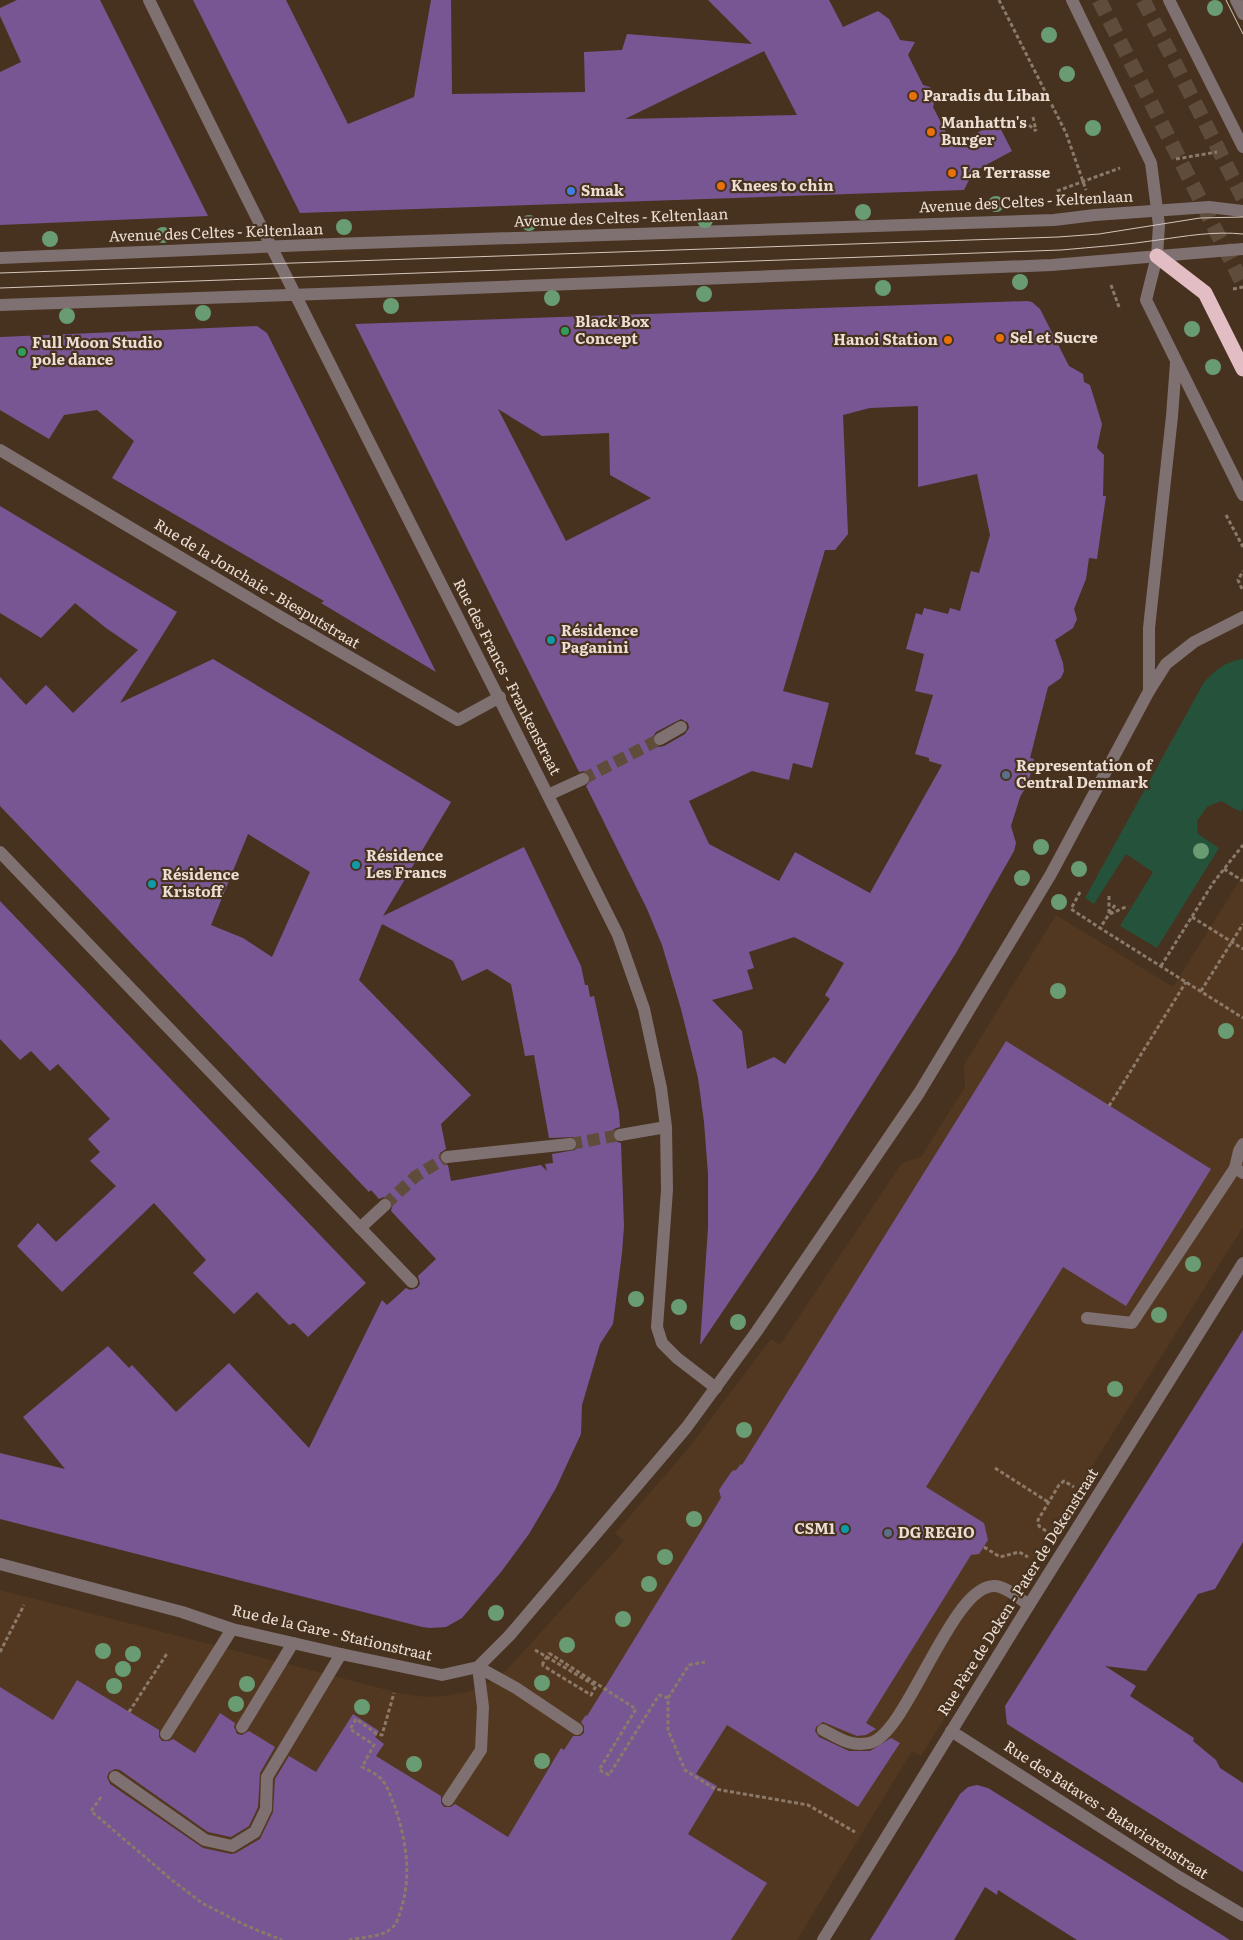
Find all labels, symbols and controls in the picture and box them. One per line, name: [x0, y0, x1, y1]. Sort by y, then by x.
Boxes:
place label: Paradis du Liban: [923, 83, 1051, 106]
marker: Paradis du Liban: [907, 90, 919, 102]
place label: Manhattn's Burger: [941, 110, 1027, 150]
marker: Manhattn's Burger: [925, 126, 937, 138]
place label: La Terrasse: [962, 160, 1051, 183]
marker: La Terrasse: [946, 167, 958, 179]
place label: Knees to chin: [731, 173, 834, 196]
place label: Smak: [581, 178, 625, 201]
marker: Knees to chin: [715, 180, 727, 192]
street label: Avenue des Celtes - Keltenlaan: [918, 183, 1134, 218]
marker: Smak: [565, 185, 577, 197]
street label: Avenue des Celtes - Keltenlaan: [513, 201, 729, 232]
street label: Avenue des Celtes - Keltenlaan: [108, 216, 324, 247]
place label: Black Box Concept: [575, 309, 649, 349]
marker: Black Box Concept: [559, 325, 571, 337]
place label: Sel et Sucre: [1010, 325, 1098, 348]
place label: Hanoi Station: [833, 327, 939, 350]
place label: Full Moon Studio pole dance: [32, 330, 162, 370]
marker: Sel et Sucre: [994, 332, 1006, 344]
marker: Hanoi Station: [942, 334, 954, 346]
marker: Full Moon Studio pole dance: [16, 346, 28, 358]
street label: Rue de la Jonchaie - Biesputstraat: [150, 512, 365, 654]
street label: Rue des Francs - Frankenstraat: [449, 574, 568, 779]
place label: Résidence Paganini: [561, 618, 639, 658]
marker: Résidence Paganini: [545, 634, 557, 646]
place label: Representation of Central Denmark: [1016, 753, 1154, 793]
marker: Representation of Central Denmark: [1000, 769, 1012, 781]
place label: Résidence Les Francs: [366, 843, 447, 883]
marker: Résidence Les Francs: [350, 859, 362, 871]
place label: Résidence Kristoff: [162, 862, 240, 902]
marker: Résidence Kristoff: [146, 878, 158, 890]
street label: Rue Père de Deken - Pater de Dekenstraat: [931, 1463, 1103, 1720]
place label: CSM1: [794, 1516, 835, 1539]
place label: DG REGIO: [898, 1520, 975, 1543]
marker: CSM1: [839, 1523, 851, 1535]
marker: DG REGIO: [882, 1527, 894, 1539]
street label: Rue de la Gare - Stationstraat: [230, 1597, 435, 1666]
street label: Rue des Bataves - Batavierenstraat: [1000, 1734, 1214, 1884]

